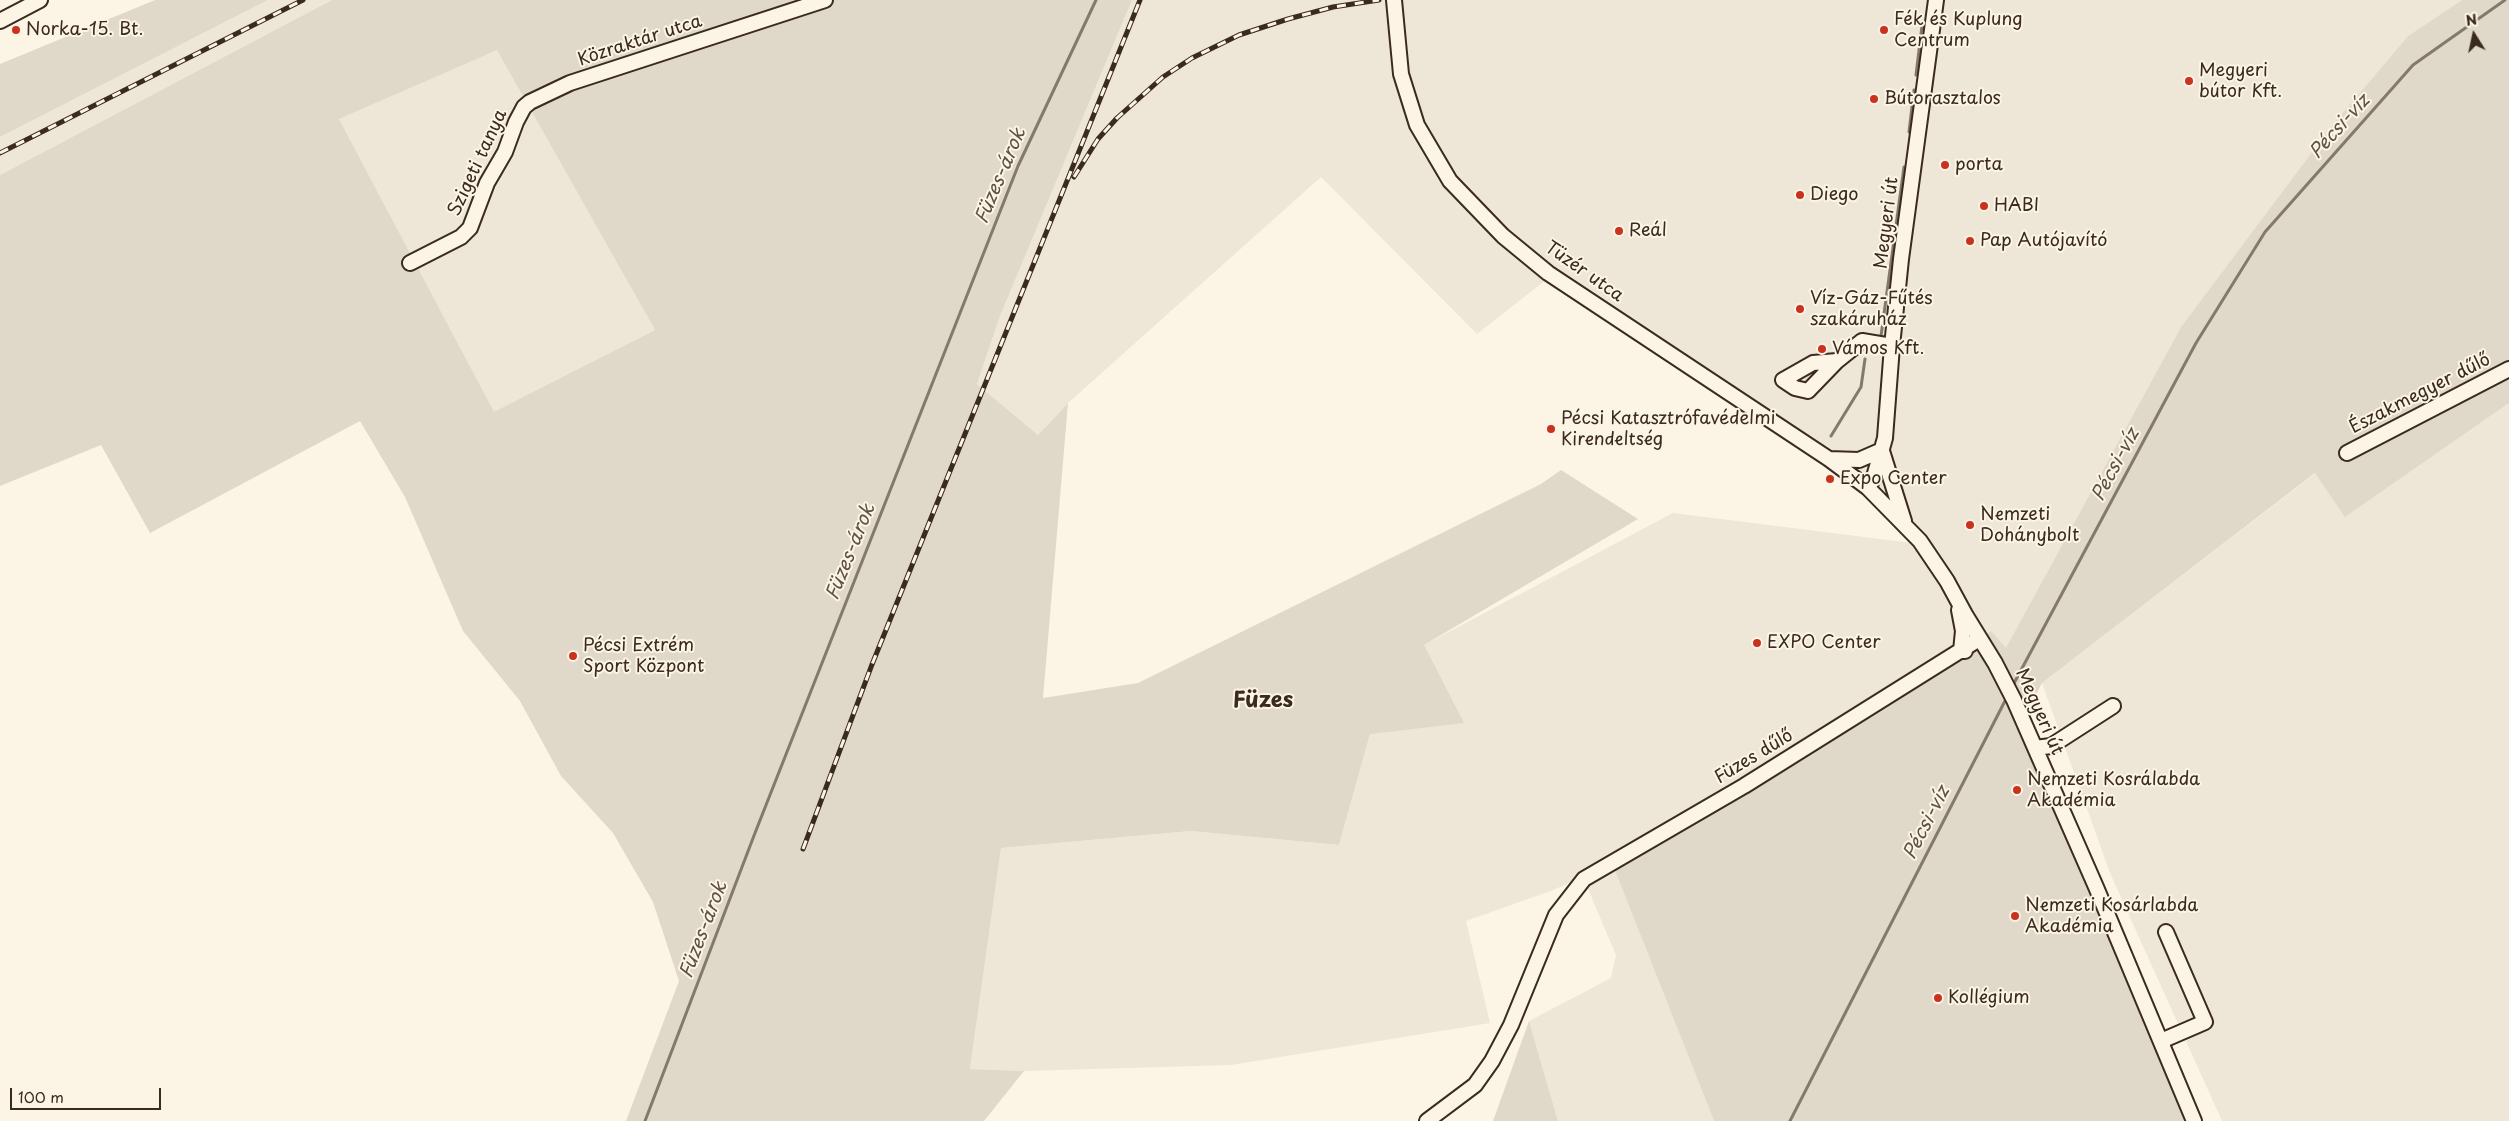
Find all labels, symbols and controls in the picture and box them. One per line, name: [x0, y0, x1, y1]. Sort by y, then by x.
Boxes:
text: N: [2464, 8, 2479, 31]
place label: Fék és Kuplung Centrum: [1894, 9, 2023, 52]
north arrow: [2449, 10, 2499, 60]
street label: Közraktár utca: [575, 11, 705, 71]
place label: Norka-15. Bt.: [26, 19, 143, 41]
marker: Norka-15. Bt.: [10, 24, 22, 36]
marker: Fék és Kuplung Centrum: [1878, 24, 1890, 36]
place label: Megyeri bútor Kft.: [2199, 60, 2282, 102]
marker: Megyeri bútor Kft.: [2183, 75, 2195, 87]
place label: Bútorasztalos: [1884, 88, 2001, 110]
water label: Pécsi-víz: [2305, 90, 2375, 164]
marker: Bútorasztalos: [1868, 93, 1880, 105]
street label: Szigeti tanya: [444, 106, 512, 220]
water label: Füzes-árok: [971, 125, 1031, 227]
place label: porta: [1955, 154, 2003, 176]
marker: porta: [1939, 159, 1951, 171]
street label: Megyeri út: [1871, 176, 1903, 270]
place label: Diego: [1810, 184, 1858, 206]
marker: Diego: [1794, 189, 1806, 201]
place label: HABI: [1994, 195, 2039, 217]
marker: HABI: [1978, 200, 1990, 212]
place label: Reál: [1629, 220, 1667, 242]
marker: Reál: [1613, 225, 1625, 237]
place label: Pap Autójavító: [1980, 230, 2108, 252]
marker: Pap Autójavító: [1964, 235, 1976, 247]
street label: Tüzér utca: [1540, 237, 1628, 307]
place label: Víz-Gáz-Fűtés szakáruház: [1810, 288, 1932, 330]
marker: Víz-Gáz-Fűtés szakáruház: [1794, 303, 1806, 315]
place label: Vámos Kft.: [1832, 338, 1924, 360]
marker: Vámos Kft.: [1816, 343, 1828, 355]
street label: Északmegyer dűlő: [2346, 349, 2494, 439]
place label: Pécsi Katasztrófavédelmi Kirendeltség: [1561, 408, 1776, 450]
marker: Pécsi Katasztrófavédelmi Kirendeltség: [1545, 423, 1557, 435]
water label: Pécsi-víz: [2087, 425, 2145, 505]
place label: Expo Center: [1840, 468, 1947, 490]
marker: Expo Center: [1824, 473, 1836, 485]
water label: Füzes-árok: [821, 501, 881, 603]
place label: Nemzeti Dohánybolt: [1980, 504, 2079, 546]
marker: Nemzeti Dohánybolt: [1964, 519, 1976, 531]
place label: EXPO Center: [1767, 632, 1881, 654]
place label: Pécsi Extrém Sport Központ: [583, 635, 704, 678]
marker: EXPO Center: [1751, 637, 1763, 649]
marker: Pécsi Extrém Sport Központ: [567, 650, 579, 662]
street label: Megyeri út: [2010, 665, 2068, 759]
district label: Füzes: [1233, 688, 1293, 714]
street label: Füzes dűlő: [1711, 725, 1797, 789]
place label: Nemzeti Kosrálabda Akadémia: [2027, 769, 2200, 812]
water label: Pécsi-víz: [1899, 783, 1955, 863]
marker: Nemzeti Kosrálabda Akadémia: [2011, 784, 2023, 796]
water label: Füzes-árok: [675, 879, 733, 981]
place label: Nemzeti Kosárlabda Akadémia: [2025, 895, 2198, 938]
marker: Nemzeti Kosárlabda Akadémia: [2009, 910, 2021, 922]
place label: Kollégium: [1948, 987, 2030, 1009]
marker: Kollégium: [1932, 992, 1944, 1004]
scale bar: [12, 1078, 164, 1110]
text: 100 m: [18, 1085, 64, 1108]

